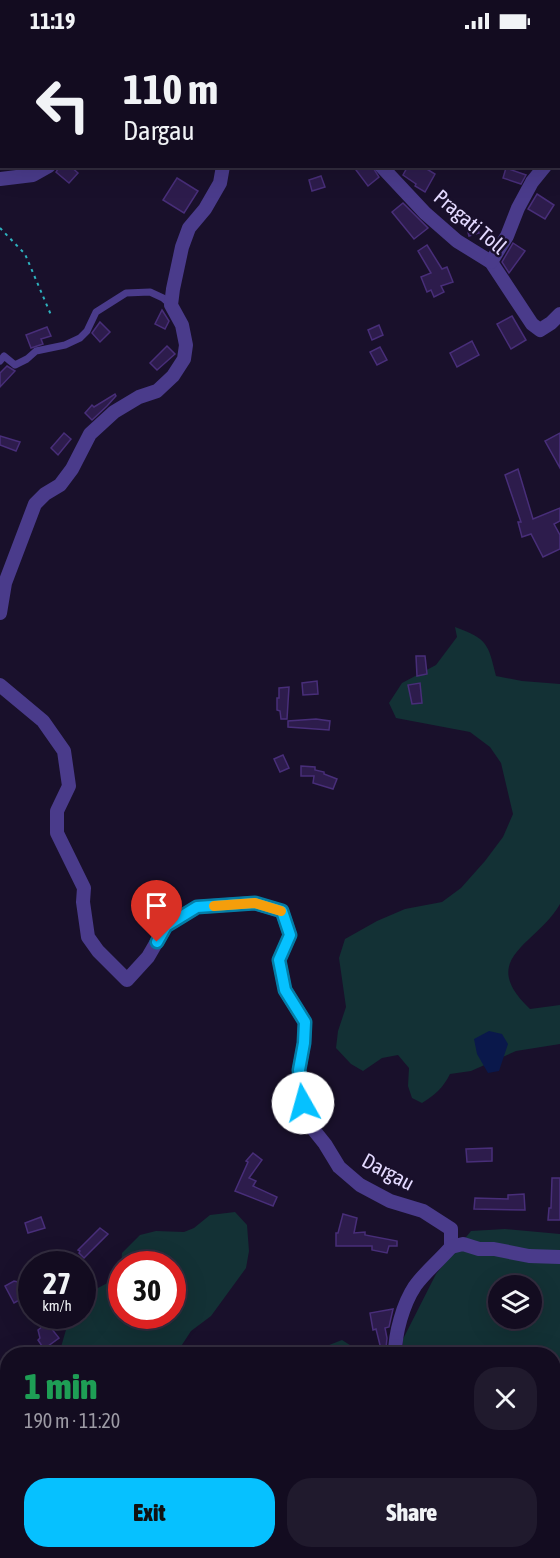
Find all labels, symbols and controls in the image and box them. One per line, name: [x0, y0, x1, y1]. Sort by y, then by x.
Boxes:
text: 11:19: [30, 8, 75, 34]
text: 110 m: [123, 65, 218, 113]
icon: left: [24, 66, 102, 144]
text: Dargau: [123, 115, 195, 146]
street label: Pragati Toll: [430, 184, 512, 259]
pin: [131, 880, 182, 942]
icon: arrive: [140, 889, 173, 922]
position arrow: [271, 1071, 335, 1135]
street label: Dargau: [358, 1147, 419, 1195]
speed limit sign: 30: [108, 1251, 186, 1329]
text: 27: [43, 1266, 71, 1300]
map controls: [488, 1275, 542, 1329]
button: layers: [488, 1275, 542, 1329]
text: km/h: [42, 1297, 72, 1314]
text: 1 min: [24, 1365, 98, 1407]
button: close: [474, 1367, 537, 1430]
text: 190 m · 11:20: [24, 1409, 120, 1432]
button: Exit: [24, 1478, 275, 1547]
button: Share: [287, 1478, 537, 1547]

